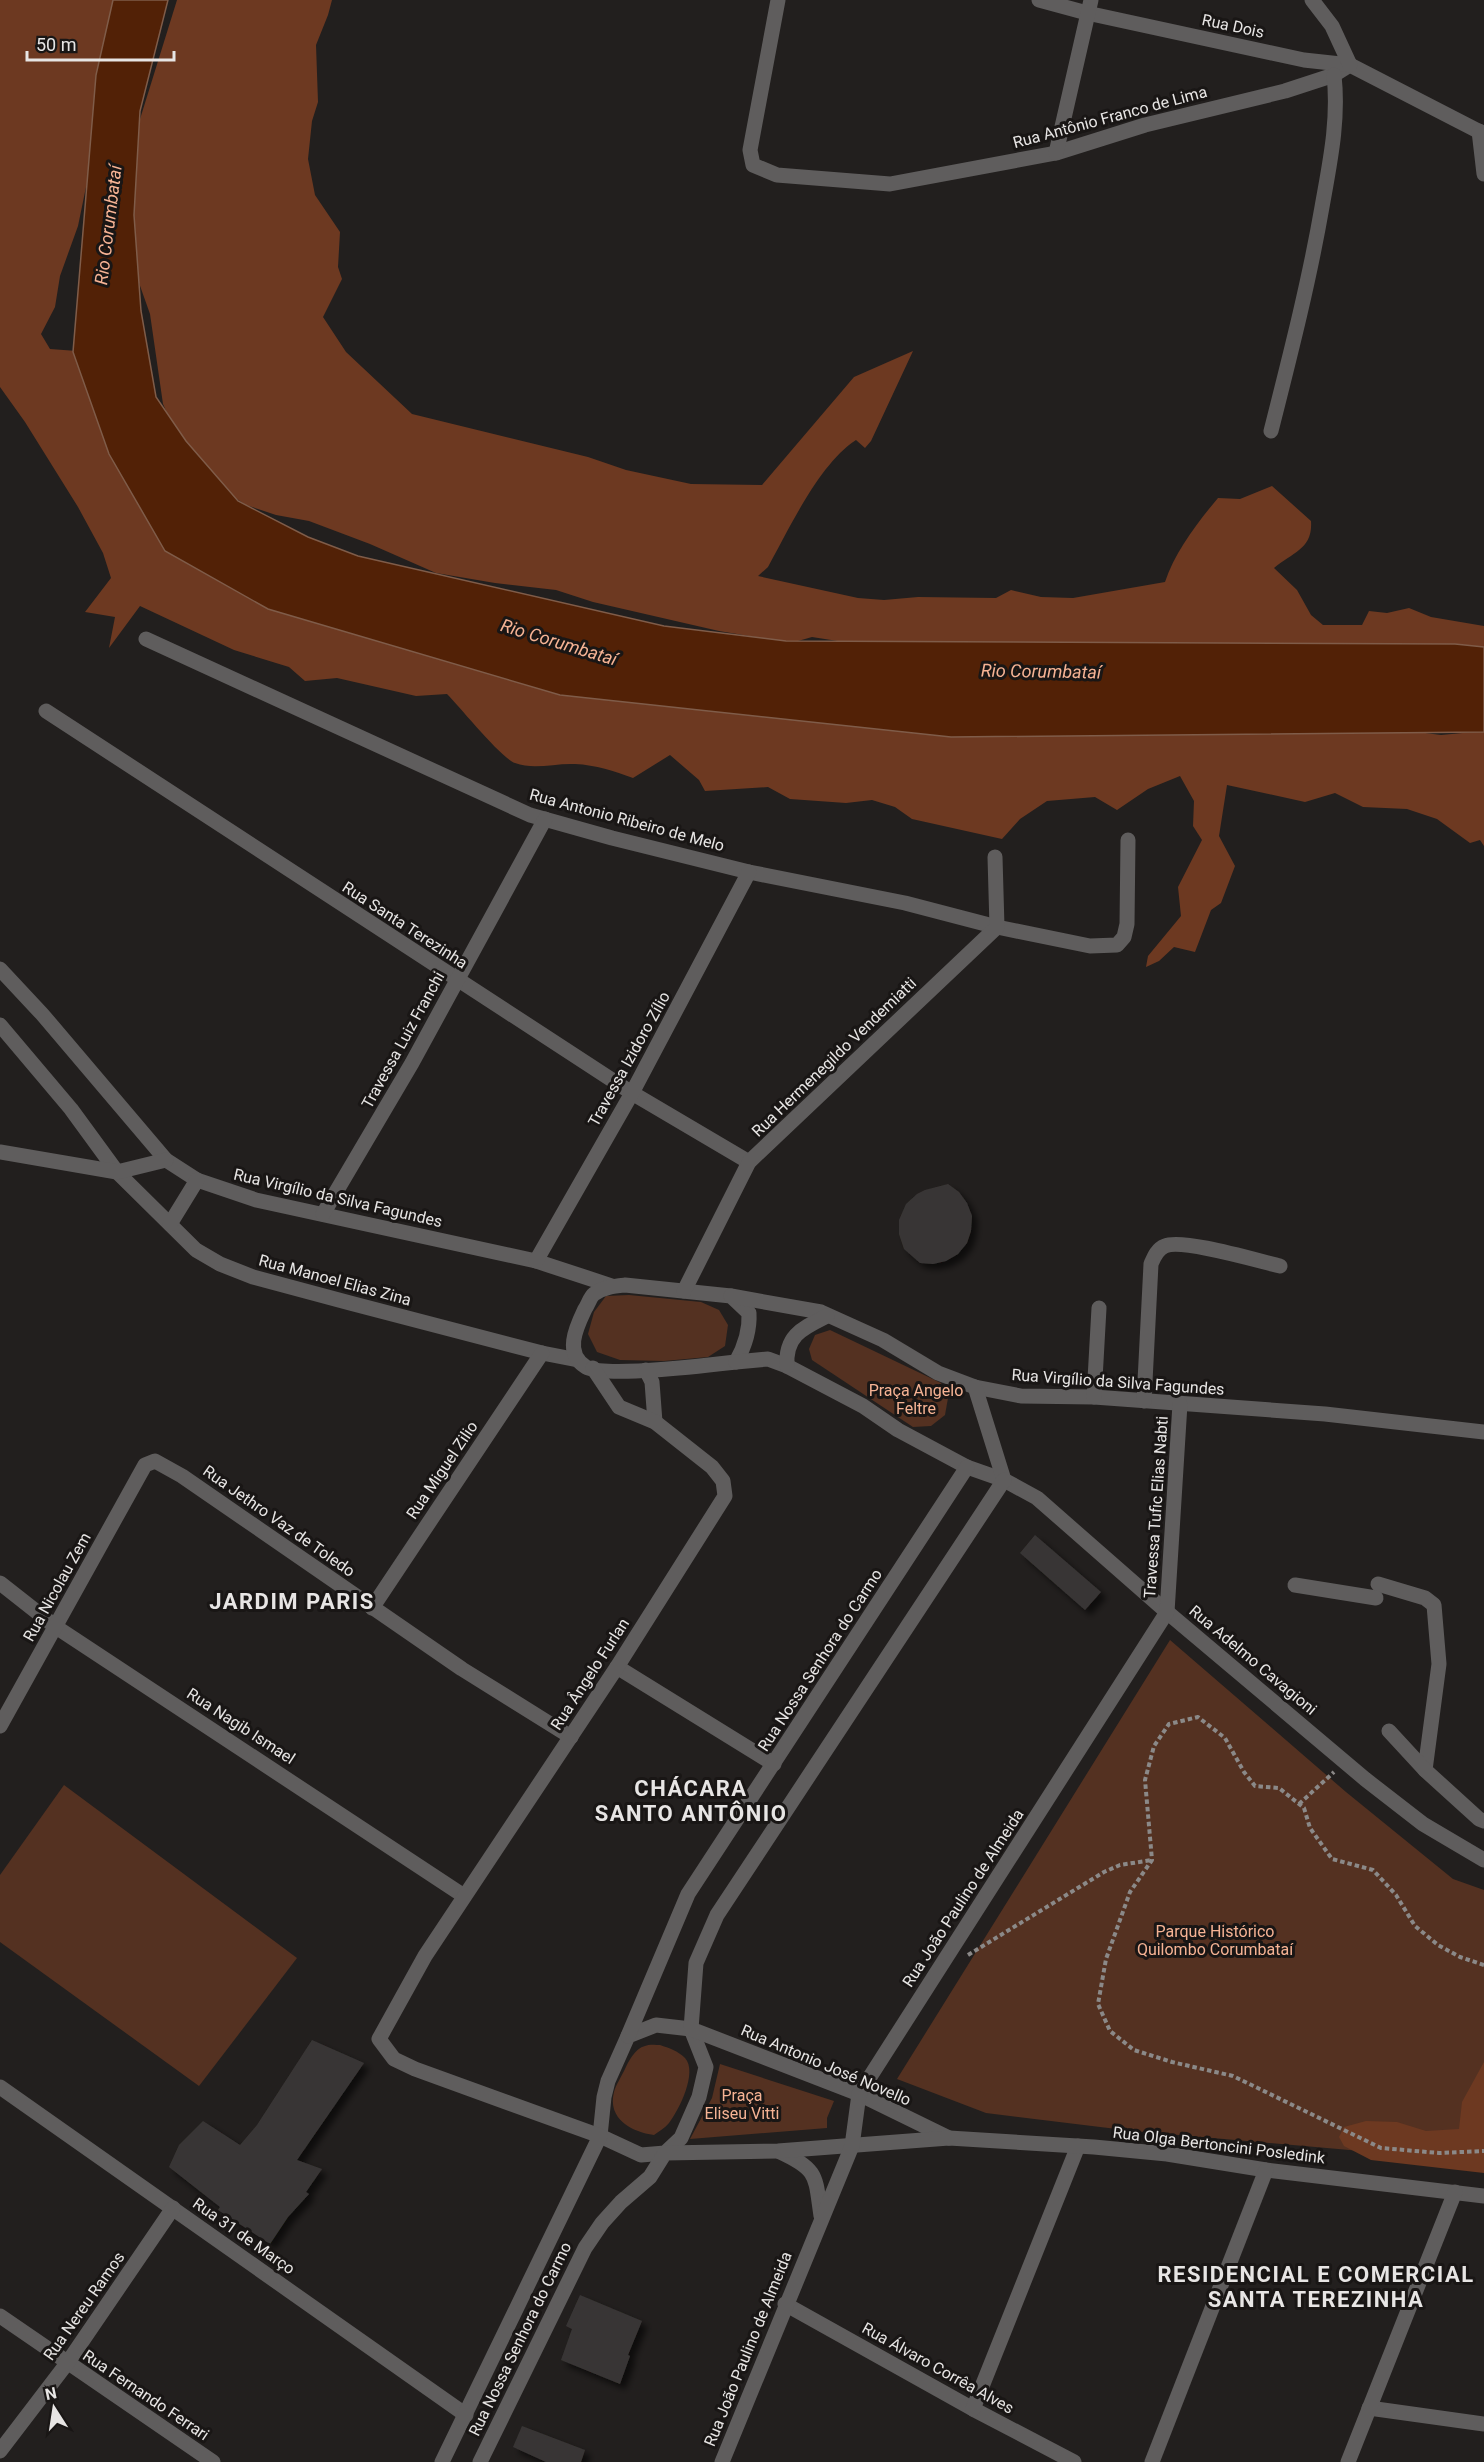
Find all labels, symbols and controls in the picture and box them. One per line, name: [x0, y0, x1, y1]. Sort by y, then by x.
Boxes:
street label: Rua Dois: [1200, 10, 1266, 42]
scale bar: [27, 24, 174, 62]
text: 50 m: [36, 34, 76, 55]
street label: Rua Antônio Franco de Lima: [1011, 82, 1209, 152]
water label: Rio Corumbataí: [90, 161, 126, 286]
water label: Rio Corumbataí: [498, 614, 622, 670]
water label: Rio Corumbataí: [981, 659, 1104, 683]
street label: Rua Antonio Ribeiro de Melo: [527, 785, 727, 855]
street label: Rua Santa Terezinha: [339, 877, 471, 973]
street label: Travessa Luiz Franchi: [358, 968, 448, 1112]
street label: Rua Hermenegildo Vendemiatti: [748, 973, 920, 1141]
street label: Travessa Izidoro Zílio: [584, 988, 674, 1130]
street label: Rua Virgílio da Silva Fagundes: [232, 1165, 444, 1231]
street label: Rua Manoel Elias Zina: [257, 1250, 413, 1310]
street label: Rua Virgílio da Silva Fagundes: [1011, 1365, 1225, 1399]
park label: Praça Angelo Feltre: [869, 1381, 963, 1418]
street label: Travessa Tufic Elias Nabti: [1140, 1415, 1172, 1599]
street label: Rua Miguel Zilio: [402, 1418, 482, 1522]
street label: Rua Jethro Vaz de Toledo: [199, 1461, 359, 1581]
street label: Rua Nicolau Zem: [19, 1529, 95, 1645]
street label: Rua Nossa Senhora do Carmo: [754, 1565, 886, 1755]
district label: JARDIM PARIS: [209, 1589, 375, 1614]
street label: Rua Adelmo Cavagioni: [1185, 1601, 1321, 1719]
street label: Rua Ângelo Furlan: [547, 1615, 633, 1733]
street label: Rua Nagib Ismael: [183, 1684, 299, 1768]
district label: CHÁCARA SANTO ANTÔNIO: [595, 1776, 787, 1826]
street label: Rua João Paulino de Almeida: [898, 1805, 1028, 1991]
park label: Parque Histórico Quilombo Corumbataí: [1137, 1922, 1294, 1959]
street label: Rua Antonio José Novello: [738, 2021, 914, 2109]
park label: Praça Eliseu Vitti: [705, 2086, 779, 2123]
street label: Rua Olga Bertoncini Posledink: [1112, 2123, 1327, 2168]
street label: Rua 31 de Março: [189, 2194, 299, 2278]
street label: Rua Nossa Senhora do Carmo: [465, 2239, 575, 2439]
street label: Rua Nereu Ramos: [40, 2248, 128, 2364]
street label: Rua João Paulino de Almeida: [700, 2249, 796, 2449]
district label: RESIDENCIAL E COMERCIAL SANTA TEREZINHA: [1157, 2262, 1475, 2312]
street label: Rua Álvaro Corrêa Alves: [859, 2318, 1017, 2418]
street label: Rua Fernando Ferrari: [79, 2346, 213, 2444]
north arrow: [24, 2378, 84, 2438]
text: N: [43, 2383, 58, 2404]

